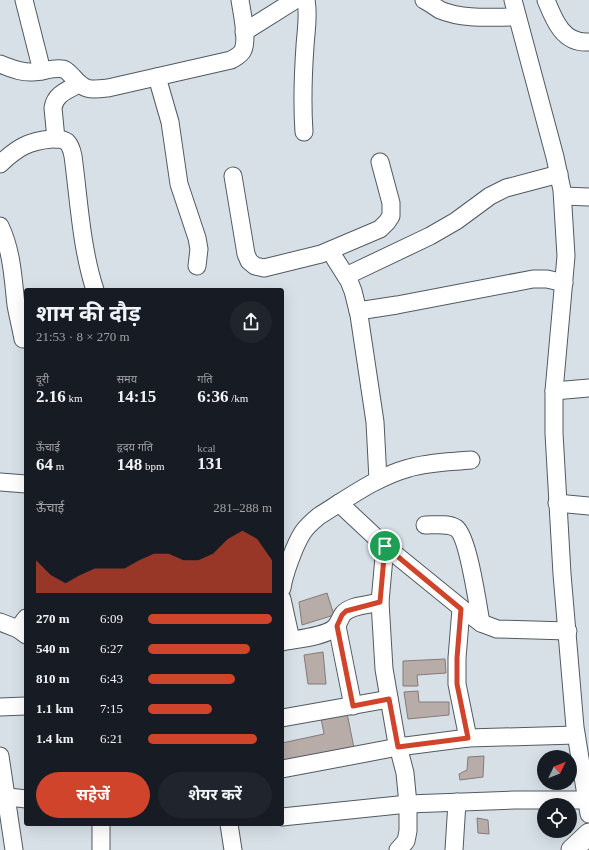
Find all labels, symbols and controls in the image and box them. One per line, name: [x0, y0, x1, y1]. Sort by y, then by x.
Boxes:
text: शाम की दौड़: [36, 301, 141, 326]
button: share: [230, 301, 272, 343]
text: 21:53 · 8 × 270 m: [36, 329, 130, 344]
text: दूरी: [36, 373, 49, 385]
text: समय: [117, 373, 137, 385]
text: गति: [197, 373, 213, 385]
text: 2.16: [36, 387, 66, 406]
text: 14:15: [117, 387, 156, 406]
text: 6:36: [197, 387, 229, 406]
text: km: [66, 392, 83, 404]
text: /km: [229, 392, 248, 404]
text: ऊँचाई: [36, 441, 60, 453]
text: हृदय गति: [117, 441, 153, 453]
text: kcal: [197, 442, 216, 454]
text: 131: [197, 454, 223, 473]
text: 64: [36, 455, 53, 474]
text: 148: [117, 455, 142, 474]
text: m: [53, 460, 64, 472]
text: bpm: [142, 460, 164, 472]
text: ऊँचाई: [36, 500, 64, 515]
text: 281–288 m: [213, 500, 272, 515]
pin: [368, 529, 402, 563]
icon: arrive: [374, 535, 396, 557]
text: 270 m: [36, 611, 70, 626]
text: 6:09: [100, 611, 123, 626]
text: 540 m: [36, 641, 70, 656]
text: 6:27: [100, 641, 123, 656]
text: 810 m: [36, 671, 70, 686]
text: 6:43: [100, 671, 123, 686]
text: 1.1 km: [36, 701, 74, 716]
text: 7:15: [100, 701, 123, 716]
text: 1.4 km: [36, 731, 74, 746]
text: 6:21: [100, 731, 123, 746]
north arrow: [537, 750, 577, 790]
map controls: [537, 750, 577, 838]
button: सहेजें: [36, 772, 150, 818]
button: शेयर करें: [158, 772, 272, 818]
button: locate: [537, 798, 577, 838]

